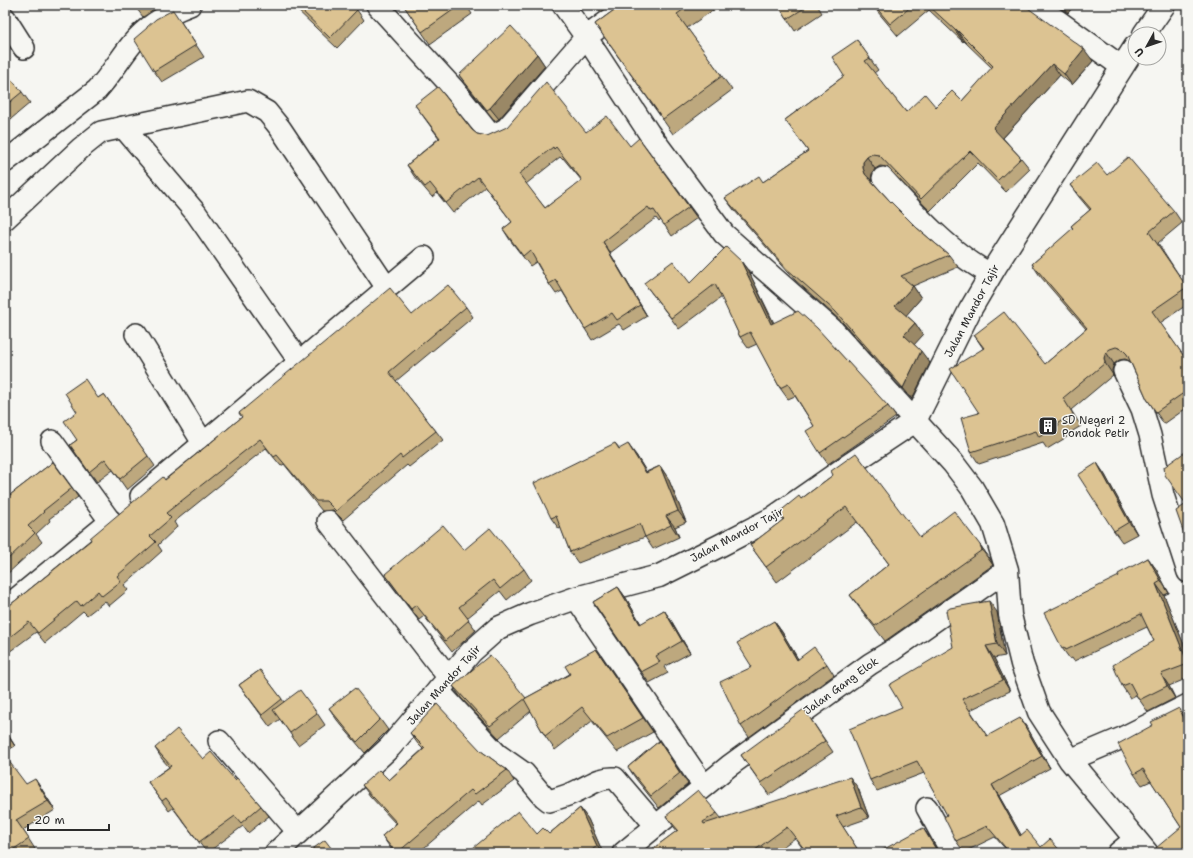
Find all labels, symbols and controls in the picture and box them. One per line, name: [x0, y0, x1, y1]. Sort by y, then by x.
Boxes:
north arrow: [1127, 26, 1167, 66]
text: U: [1132, 44, 1148, 60]
street label: Jalan Mandor Tajir: [941, 262, 1003, 360]
place label: SD Negeri 2 Pondok Petir: [1062, 413, 1130, 441]
building icon: SD Negeri 2 Pondok Petir: [1037, 415, 1059, 437]
street label: Jalan Mandor Tajir: [688, 504, 786, 566]
street label: Jalan Mandor Tajir: [404, 642, 484, 728]
street label: Jalan Gang Elok: [801, 654, 881, 718]
scale bar: [28, 806, 109, 832]
text: 20 m: [34, 812, 65, 828]

